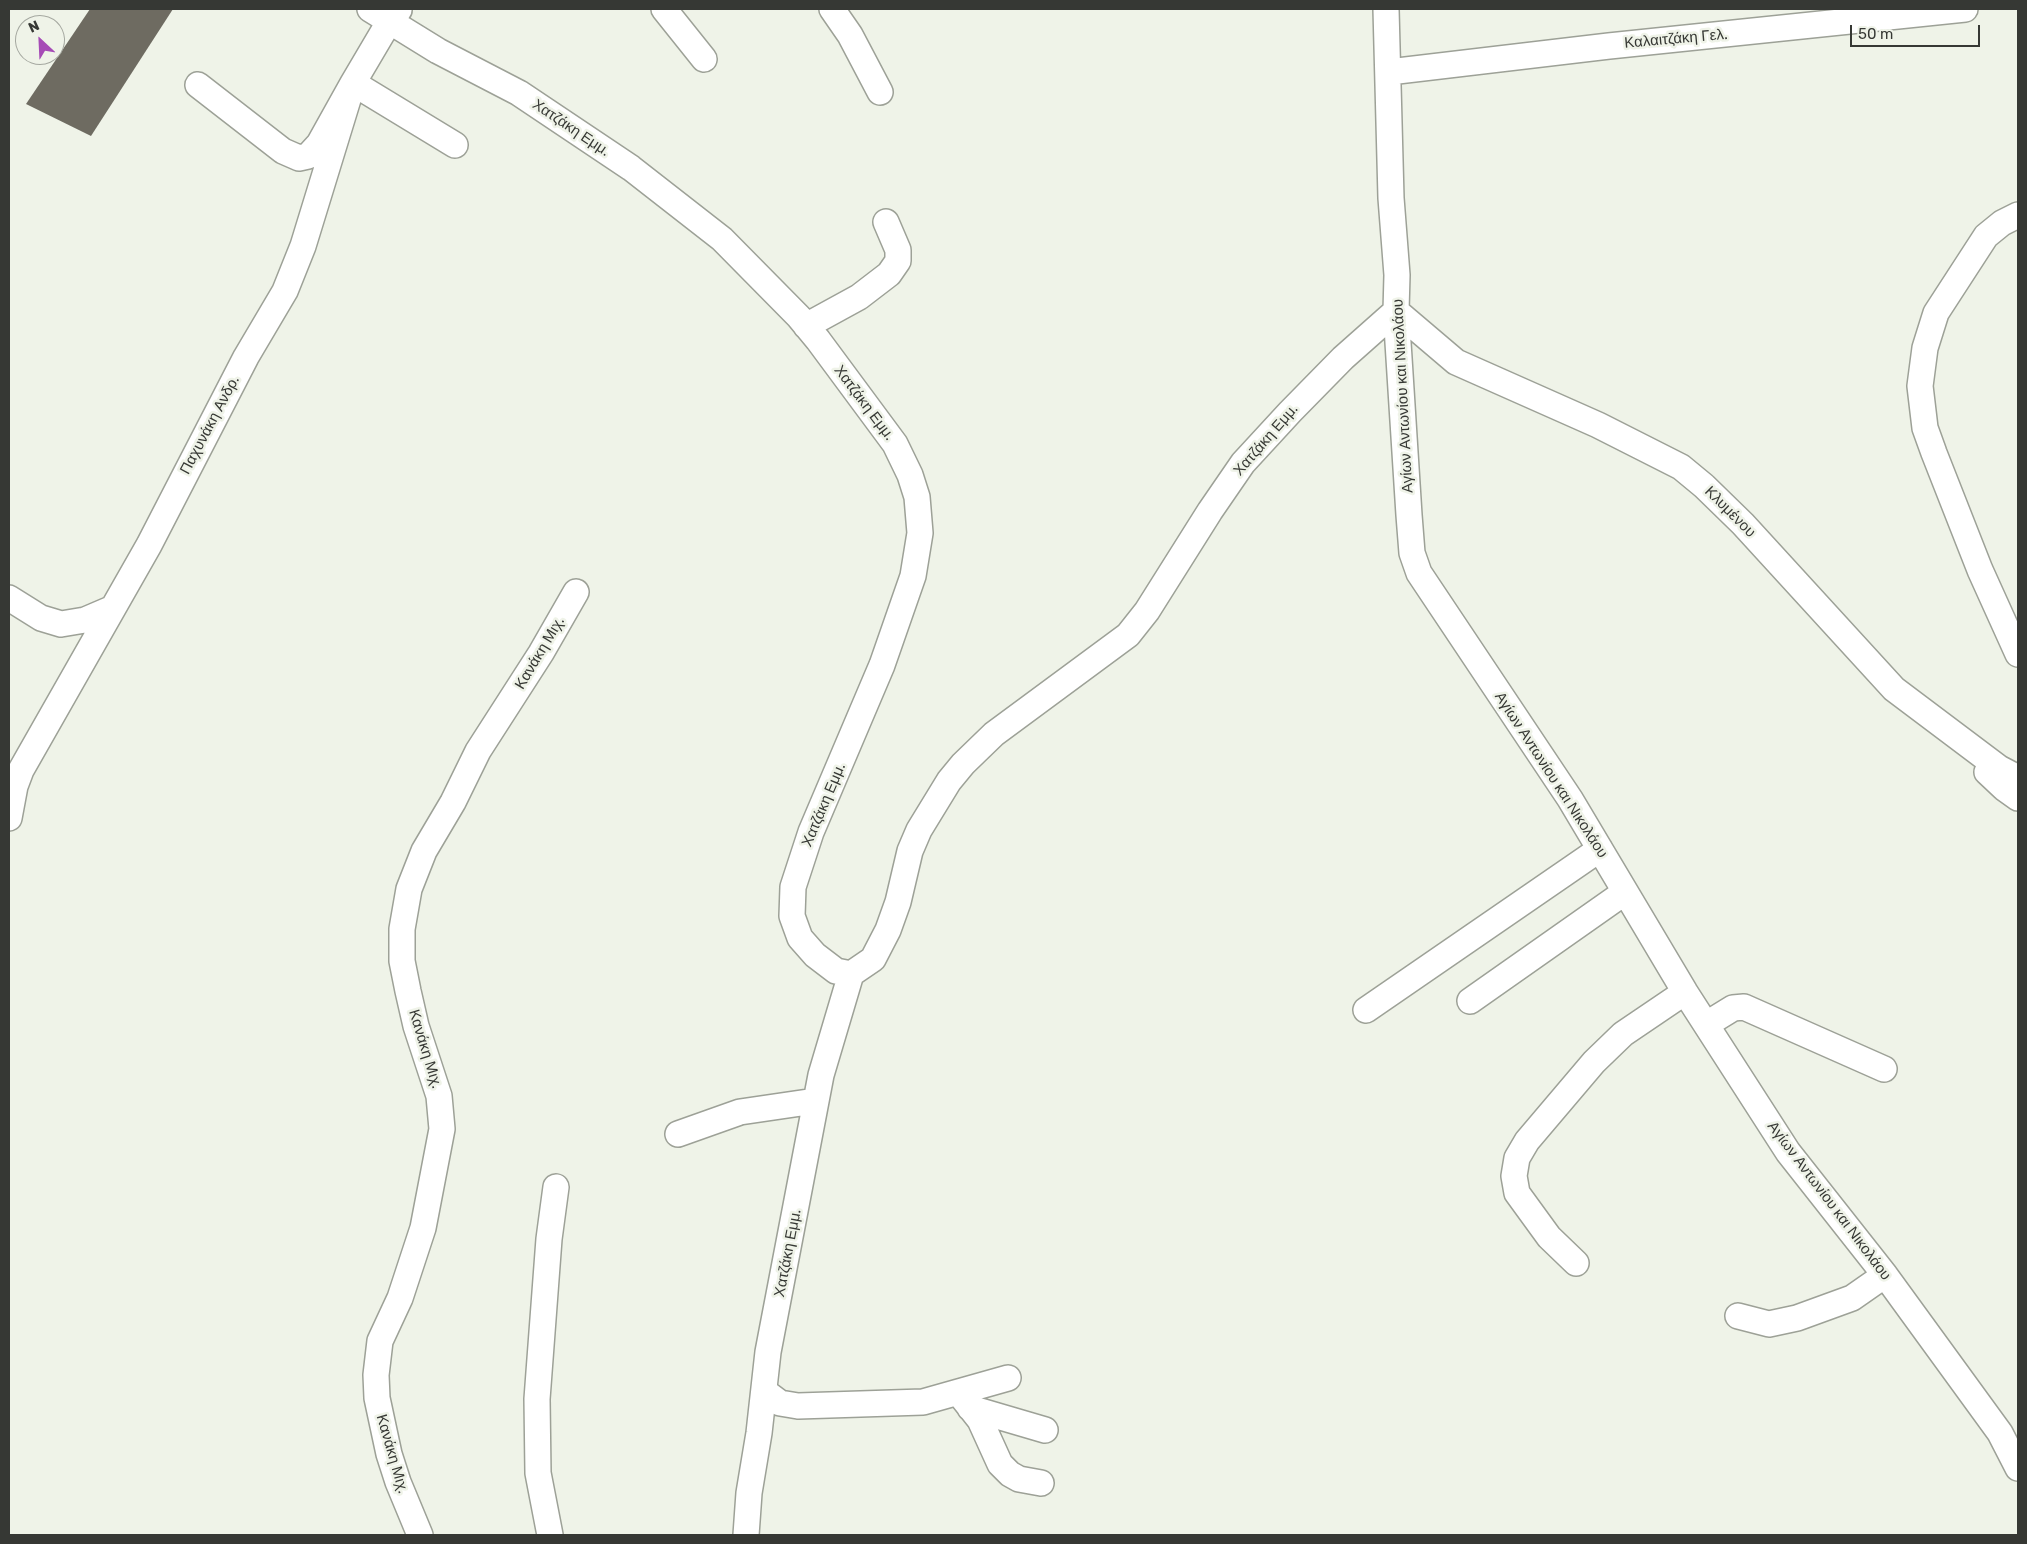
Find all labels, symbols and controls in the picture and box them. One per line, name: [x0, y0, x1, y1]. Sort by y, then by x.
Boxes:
north arrow: [15, 15, 65, 65]
scale bar: [1852, 15, 1982, 47]
text: N: [26, 17, 42, 37]
text: 50 m: [1858, 25, 1893, 43]
street label: Καλαιτζάκη Γελ.: [1624, 26, 1728, 52]
street label: Χατζάκη Εμμ.: [529, 96, 613, 160]
street label: Αγίων Αντωνίου και Νικολάου: [1389, 299, 1417, 493]
street label: Χατζάκη Εμμ.: [830, 362, 898, 444]
street label: Παχυνάκη Ανδρ.: [176, 373, 244, 477]
street label: Χατζάκη Εμμ.: [1230, 400, 1302, 480]
street label: Κλυμένου: [1701, 483, 1759, 541]
street label: Κανάκη Μιχ.: [511, 613, 569, 693]
street label: Αγίων Αντωνίου και Νικολάου: [1491, 689, 1611, 861]
street label: Χατζάκη Εμμ.: [798, 760, 850, 850]
street label: Κανάκη Μιχ.: [404, 1007, 446, 1091]
street label: Αγίων Αντωνίου και Νικολάου: [1763, 1118, 1895, 1284]
street label: Χατζάκη Εμμ.: [771, 1207, 805, 1299]
street label: Κανάκη Μιχ.: [372, 1412, 412, 1496]

